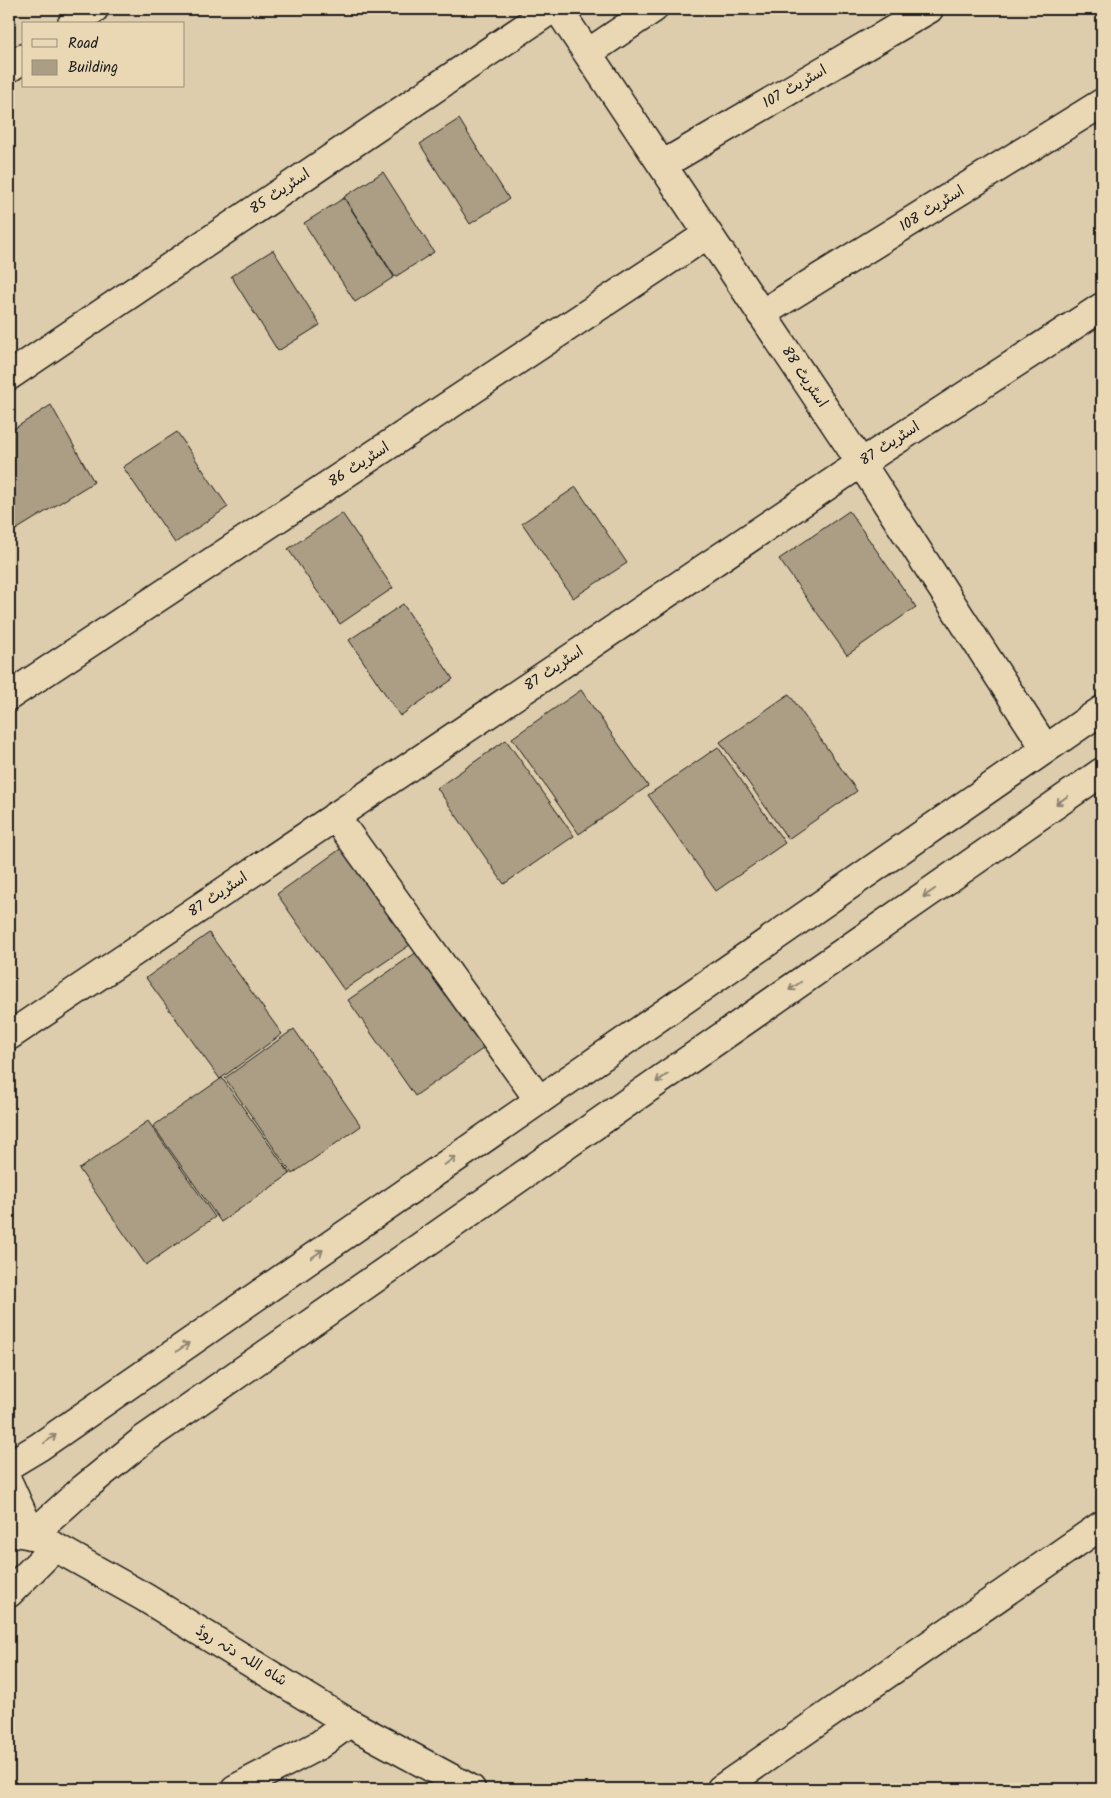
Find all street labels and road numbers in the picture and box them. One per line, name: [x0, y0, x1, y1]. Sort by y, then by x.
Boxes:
street label: اسٹریٹ 107: [758, 59, 832, 115]
street label: اسٹریٹ 85: [245, 163, 315, 221]
street label: اسٹریٹ 108: [895, 179, 969, 239]
street label: اسٹریٹ 88: [775, 341, 833, 413]
street label: اسٹریٹ 87: [855, 415, 925, 473]
street label: اسٹریٹ 86: [323, 436, 395, 494]
street label: اسٹریٹ 87: [519, 640, 589, 698]
street label: اسٹریٹ 87: [183, 866, 253, 924]
street label: شاہ اللہ دتہ روڈ: [191, 1619, 291, 1693]

